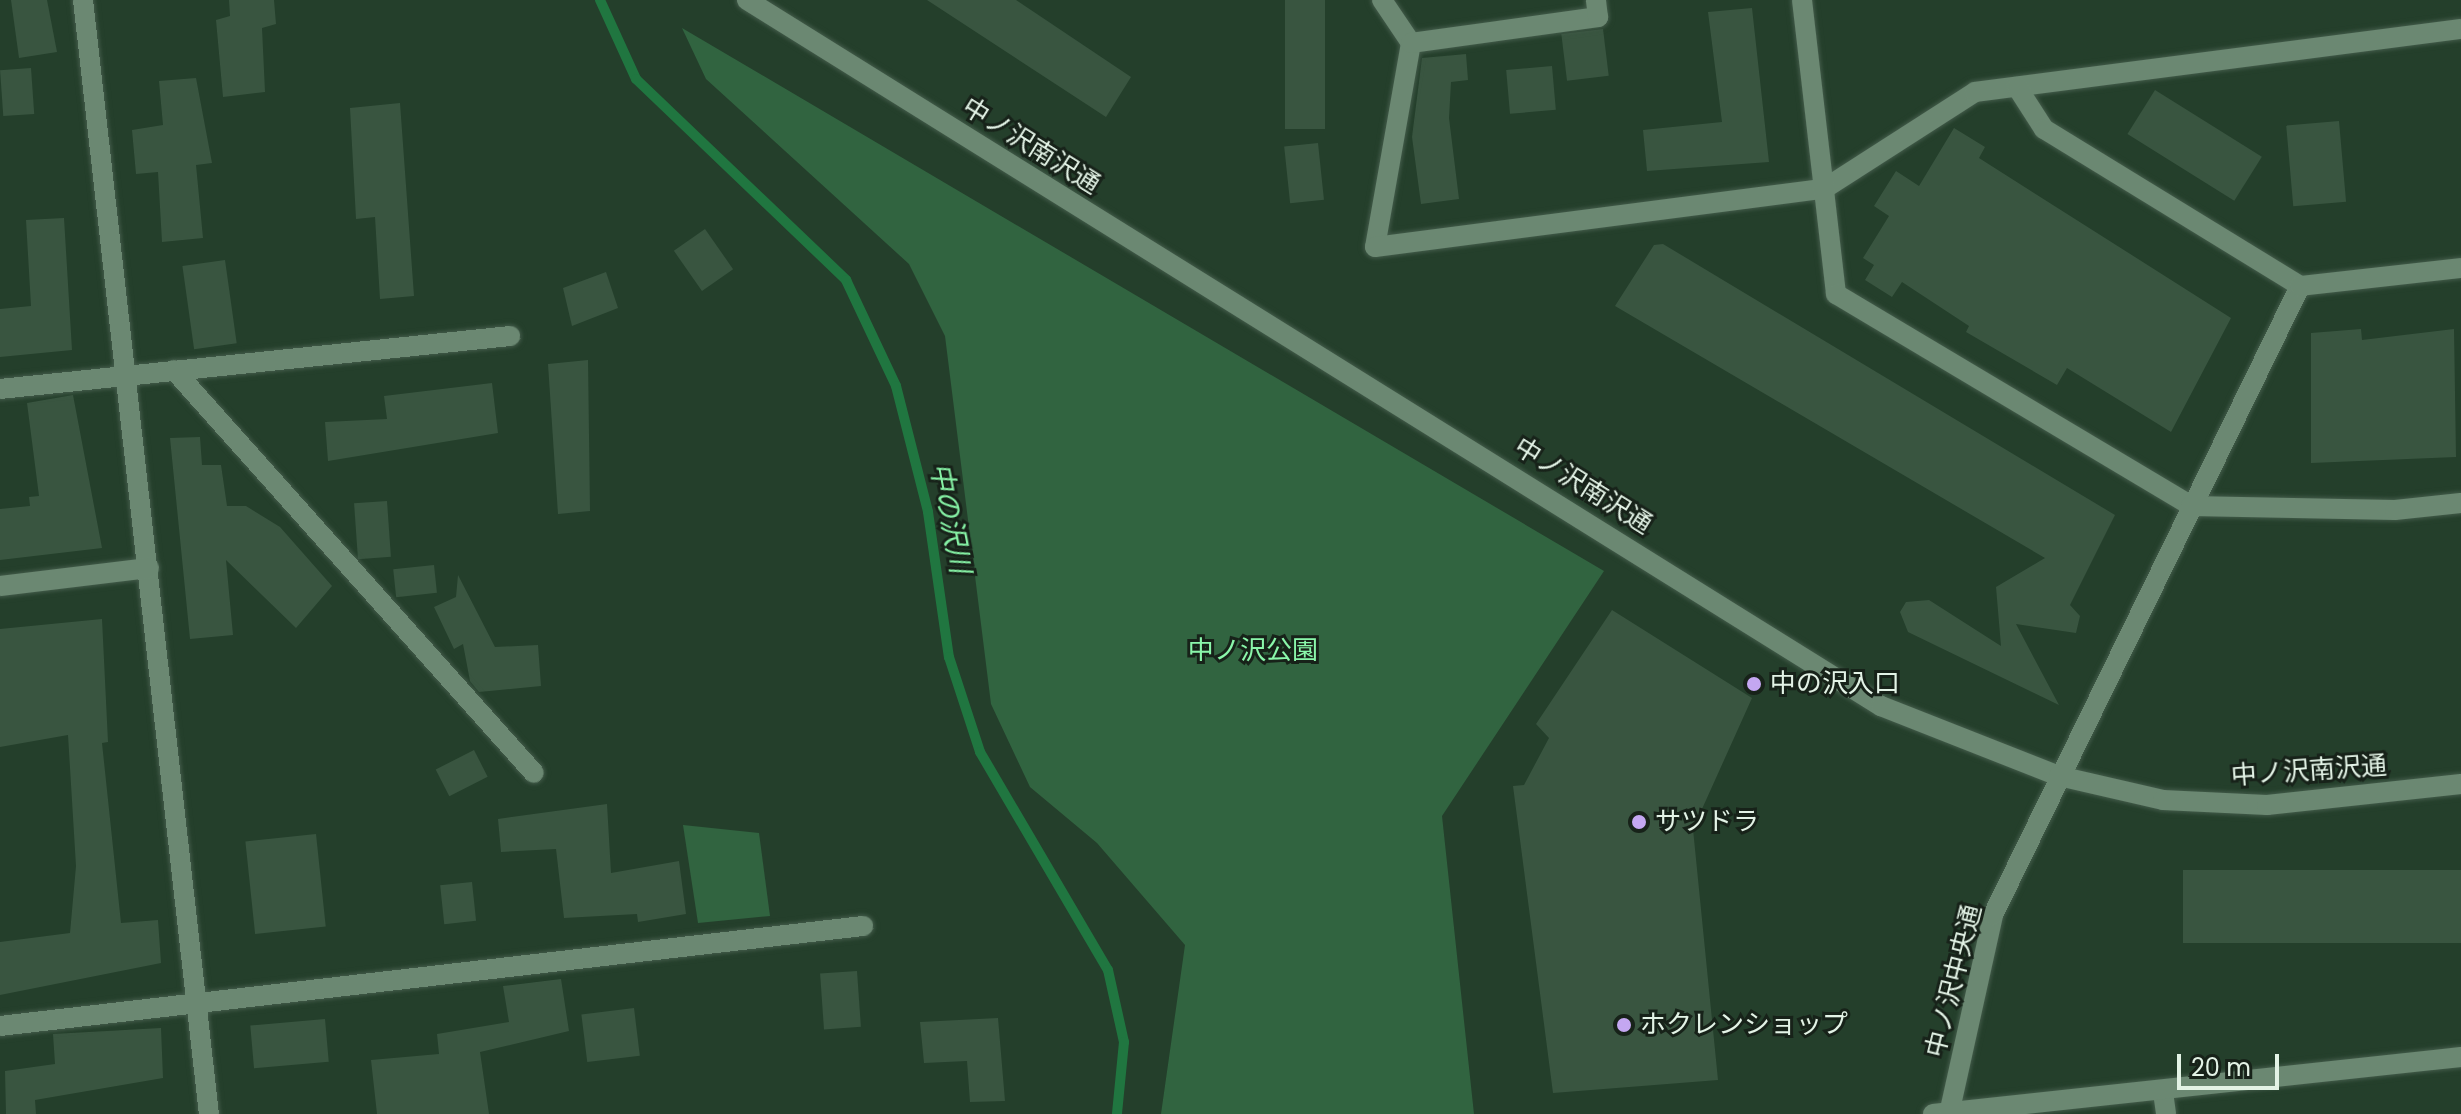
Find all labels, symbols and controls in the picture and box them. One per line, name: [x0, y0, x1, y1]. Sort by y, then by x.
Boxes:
street label: 中ノ沢南沢通: [957, 91, 1105, 201]
street label: 中ノ沢南沢通: [1509, 431, 1657, 541]
water label: 中の沢川: [923, 460, 977, 576]
park label: 中ノ沢公園: [1188, 635, 1318, 667]
place label: 中の沢入口: [1770, 668, 1900, 700]
marker: 中の沢入口: [1745, 675, 1763, 693]
street label: 中ノ沢南沢通: [2230, 750, 2388, 792]
place label: サツドラ: [1655, 806, 1759, 838]
marker: サツドラ: [1630, 813, 1648, 831]
street label: 中ノ沢中央通: [1920, 902, 1988, 1060]
place label: ホクレンショップ: [1640, 1009, 1848, 1041]
marker: ホクレンショップ: [1615, 1016, 1633, 1034]
scale bar: [2181, 1038, 2283, 1088]
text: 20 m: [2191, 1051, 2251, 1084]

